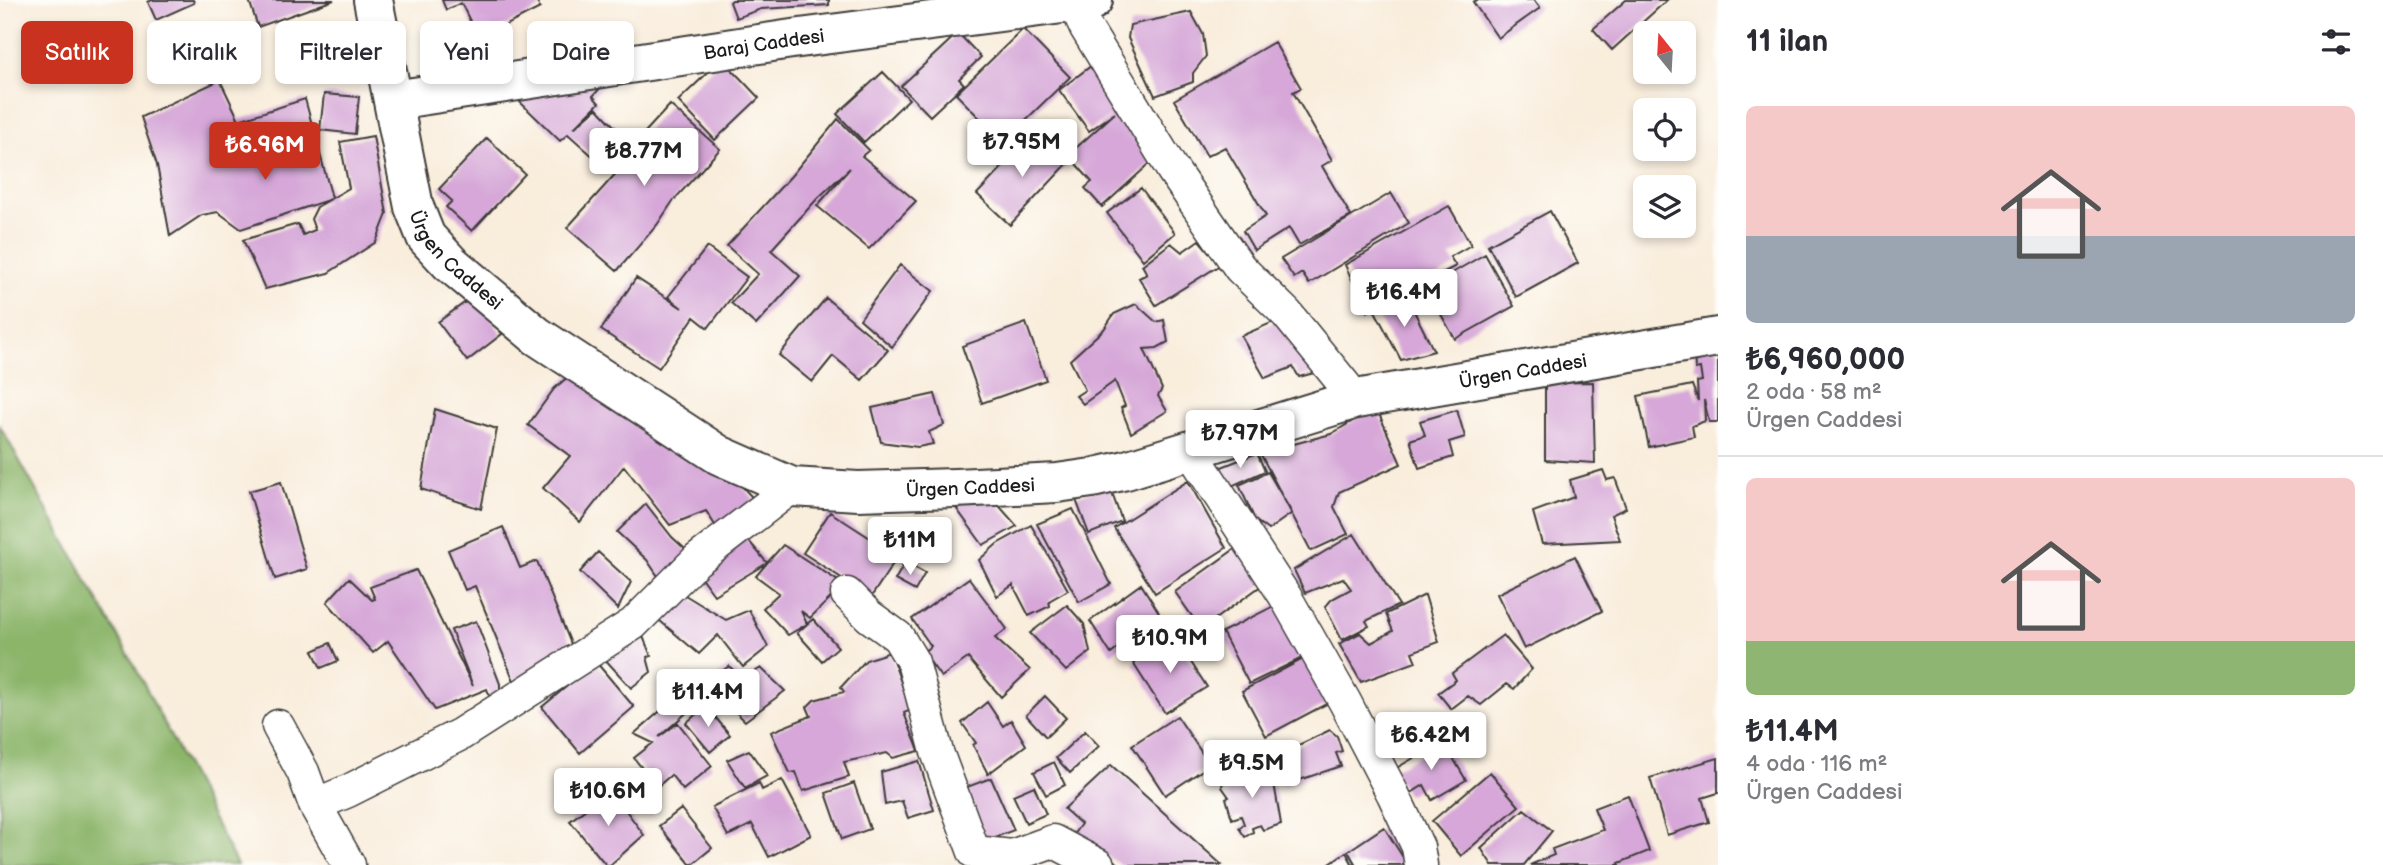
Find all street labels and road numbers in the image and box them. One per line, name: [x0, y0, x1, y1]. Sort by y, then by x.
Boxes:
street label: Baraj Caddesi: [702, 25, 826, 65]
street label: Ürgen Caddesi: [404, 207, 507, 315]
street label: Ürgen Caddesi: [1457, 350, 1589, 394]
street label: Ürgen Caddesi: [905, 474, 1036, 503]

